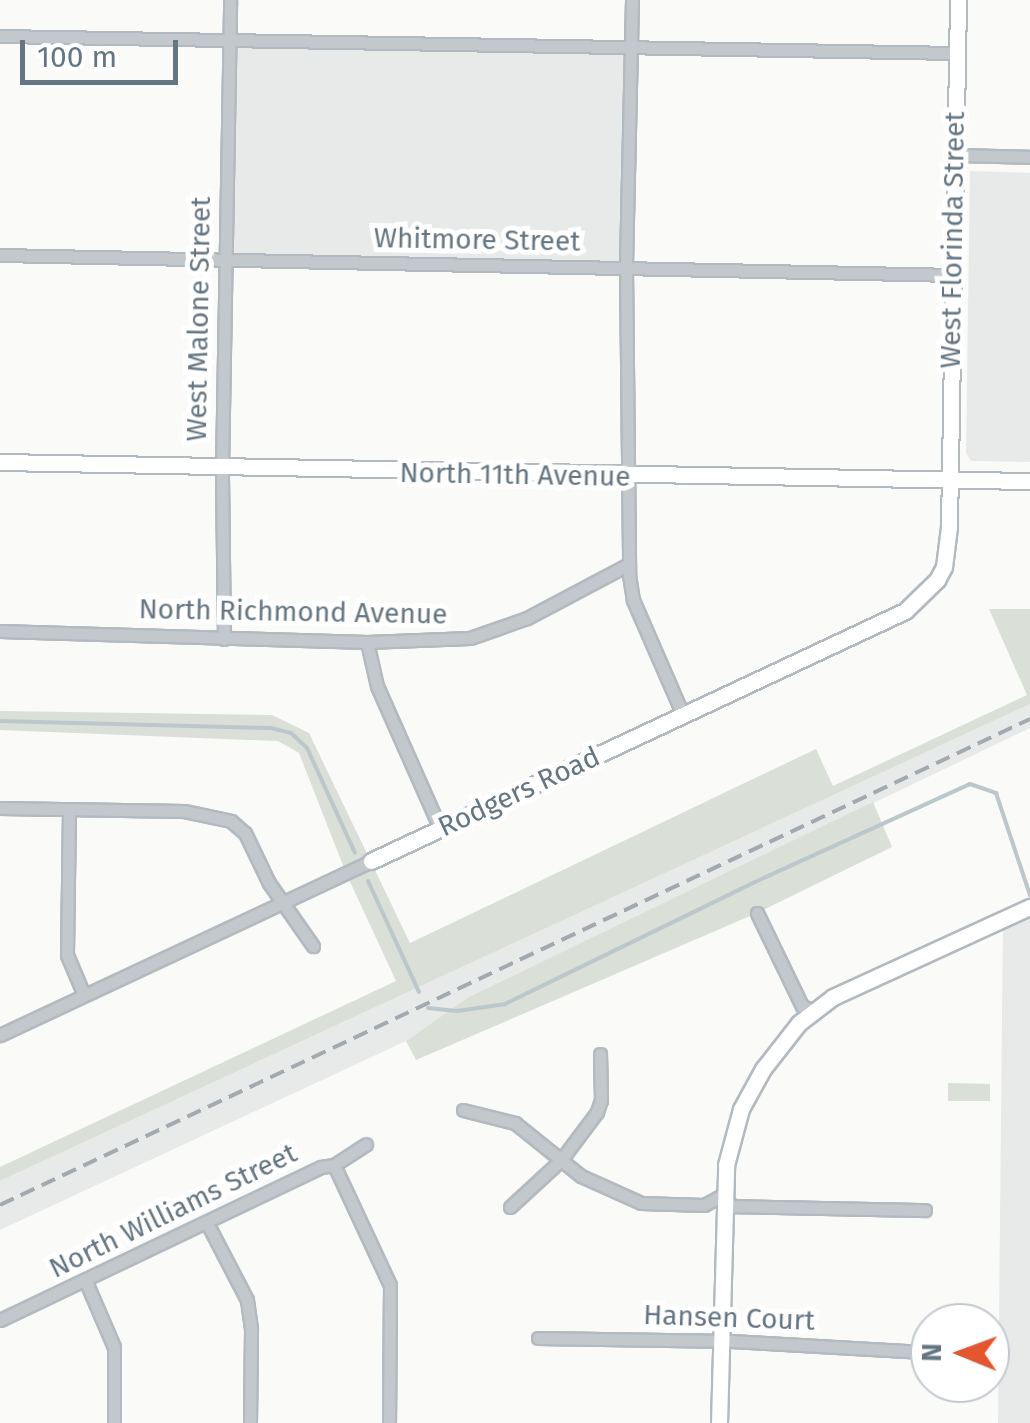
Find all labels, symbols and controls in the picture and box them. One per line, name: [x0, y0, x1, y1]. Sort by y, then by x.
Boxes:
scale bar: [25, 20, 182, 82]
text: 100 m: [37, 39, 117, 75]
street label: West Florinda Street: [934, 111, 972, 369]
street label: West Malone Street: [180, 196, 218, 442]
street label: Whitmore Street: [373, 221, 581, 259]
street label: North 11th Avenue: [399, 456, 631, 494]
street label: North Richmond Avenue: [138, 593, 448, 631]
street label: Rodgers Road: [433, 740, 605, 844]
street label: North Williams Street: [44, 1136, 302, 1286]
street label: Hansen Court: [643, 1298, 815, 1338]
north arrow: [910, 1303, 1010, 1403]
text: N: [915, 1343, 948, 1362]

